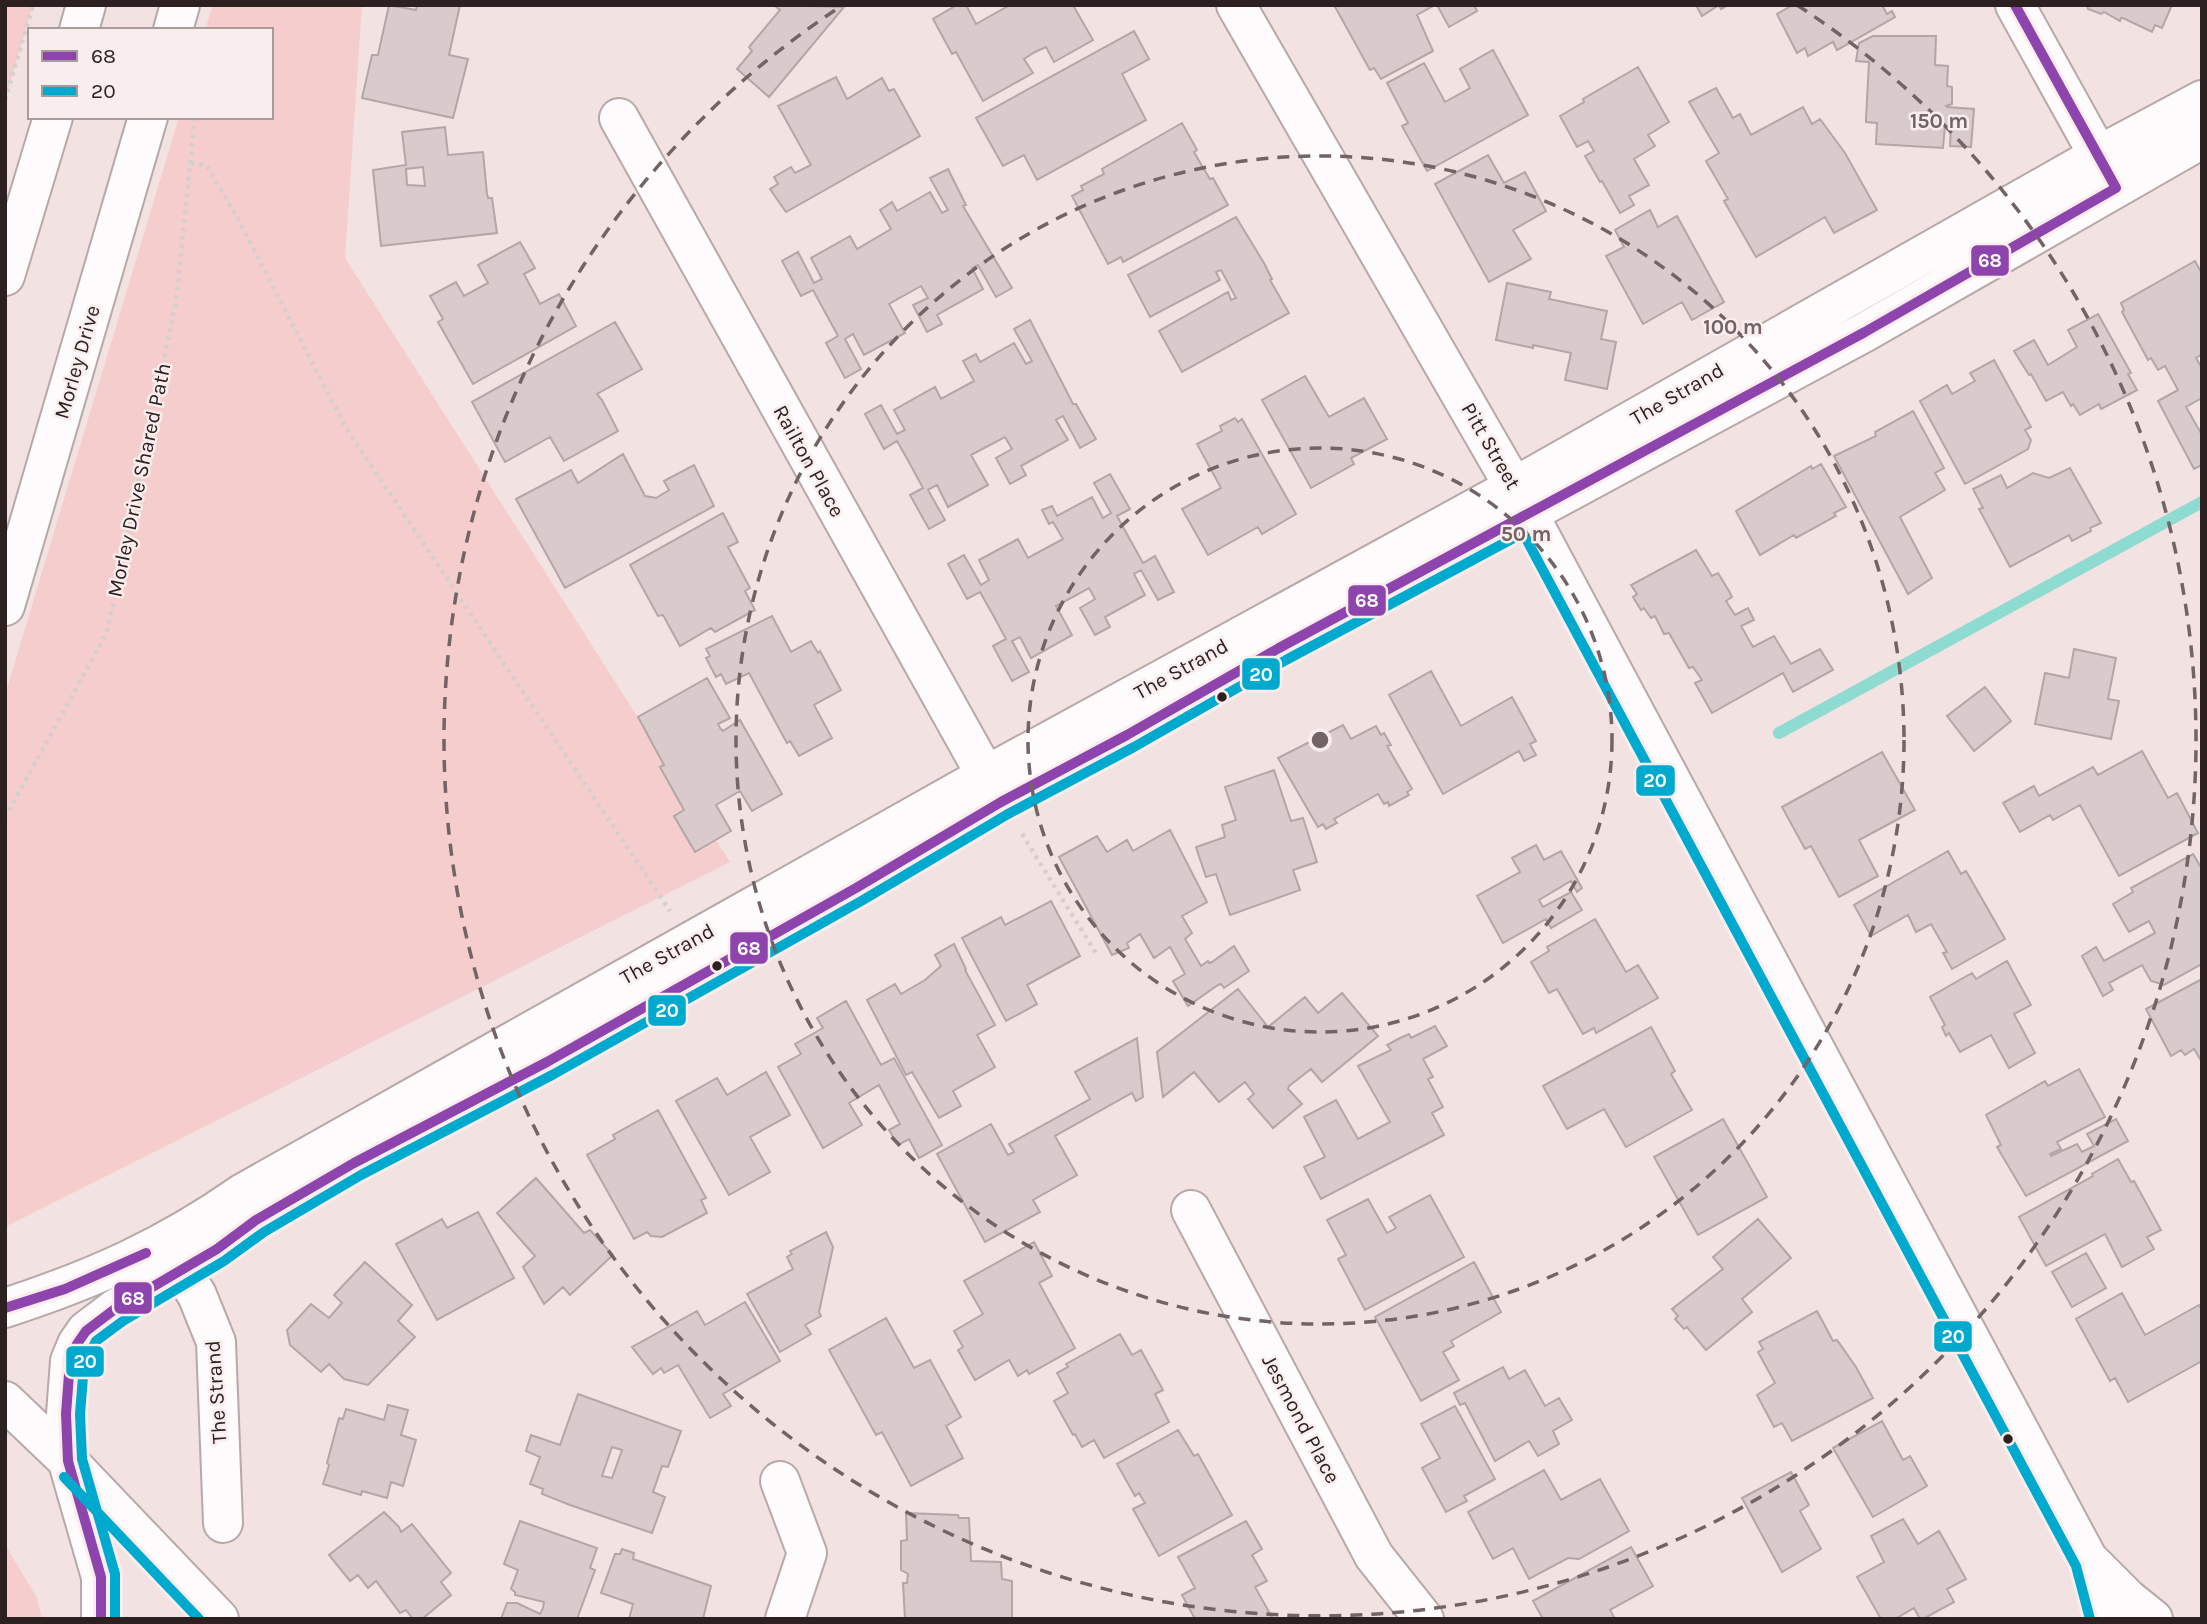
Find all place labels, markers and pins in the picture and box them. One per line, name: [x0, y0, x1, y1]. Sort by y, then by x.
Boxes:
unlabelled marker: [1215, 690, 1229, 704]
centre of rings: [1308, 728, 1332, 752]
unlabelled marker: [710, 959, 724, 973]
unlabelled marker: [2001, 1432, 2015, 1446]

